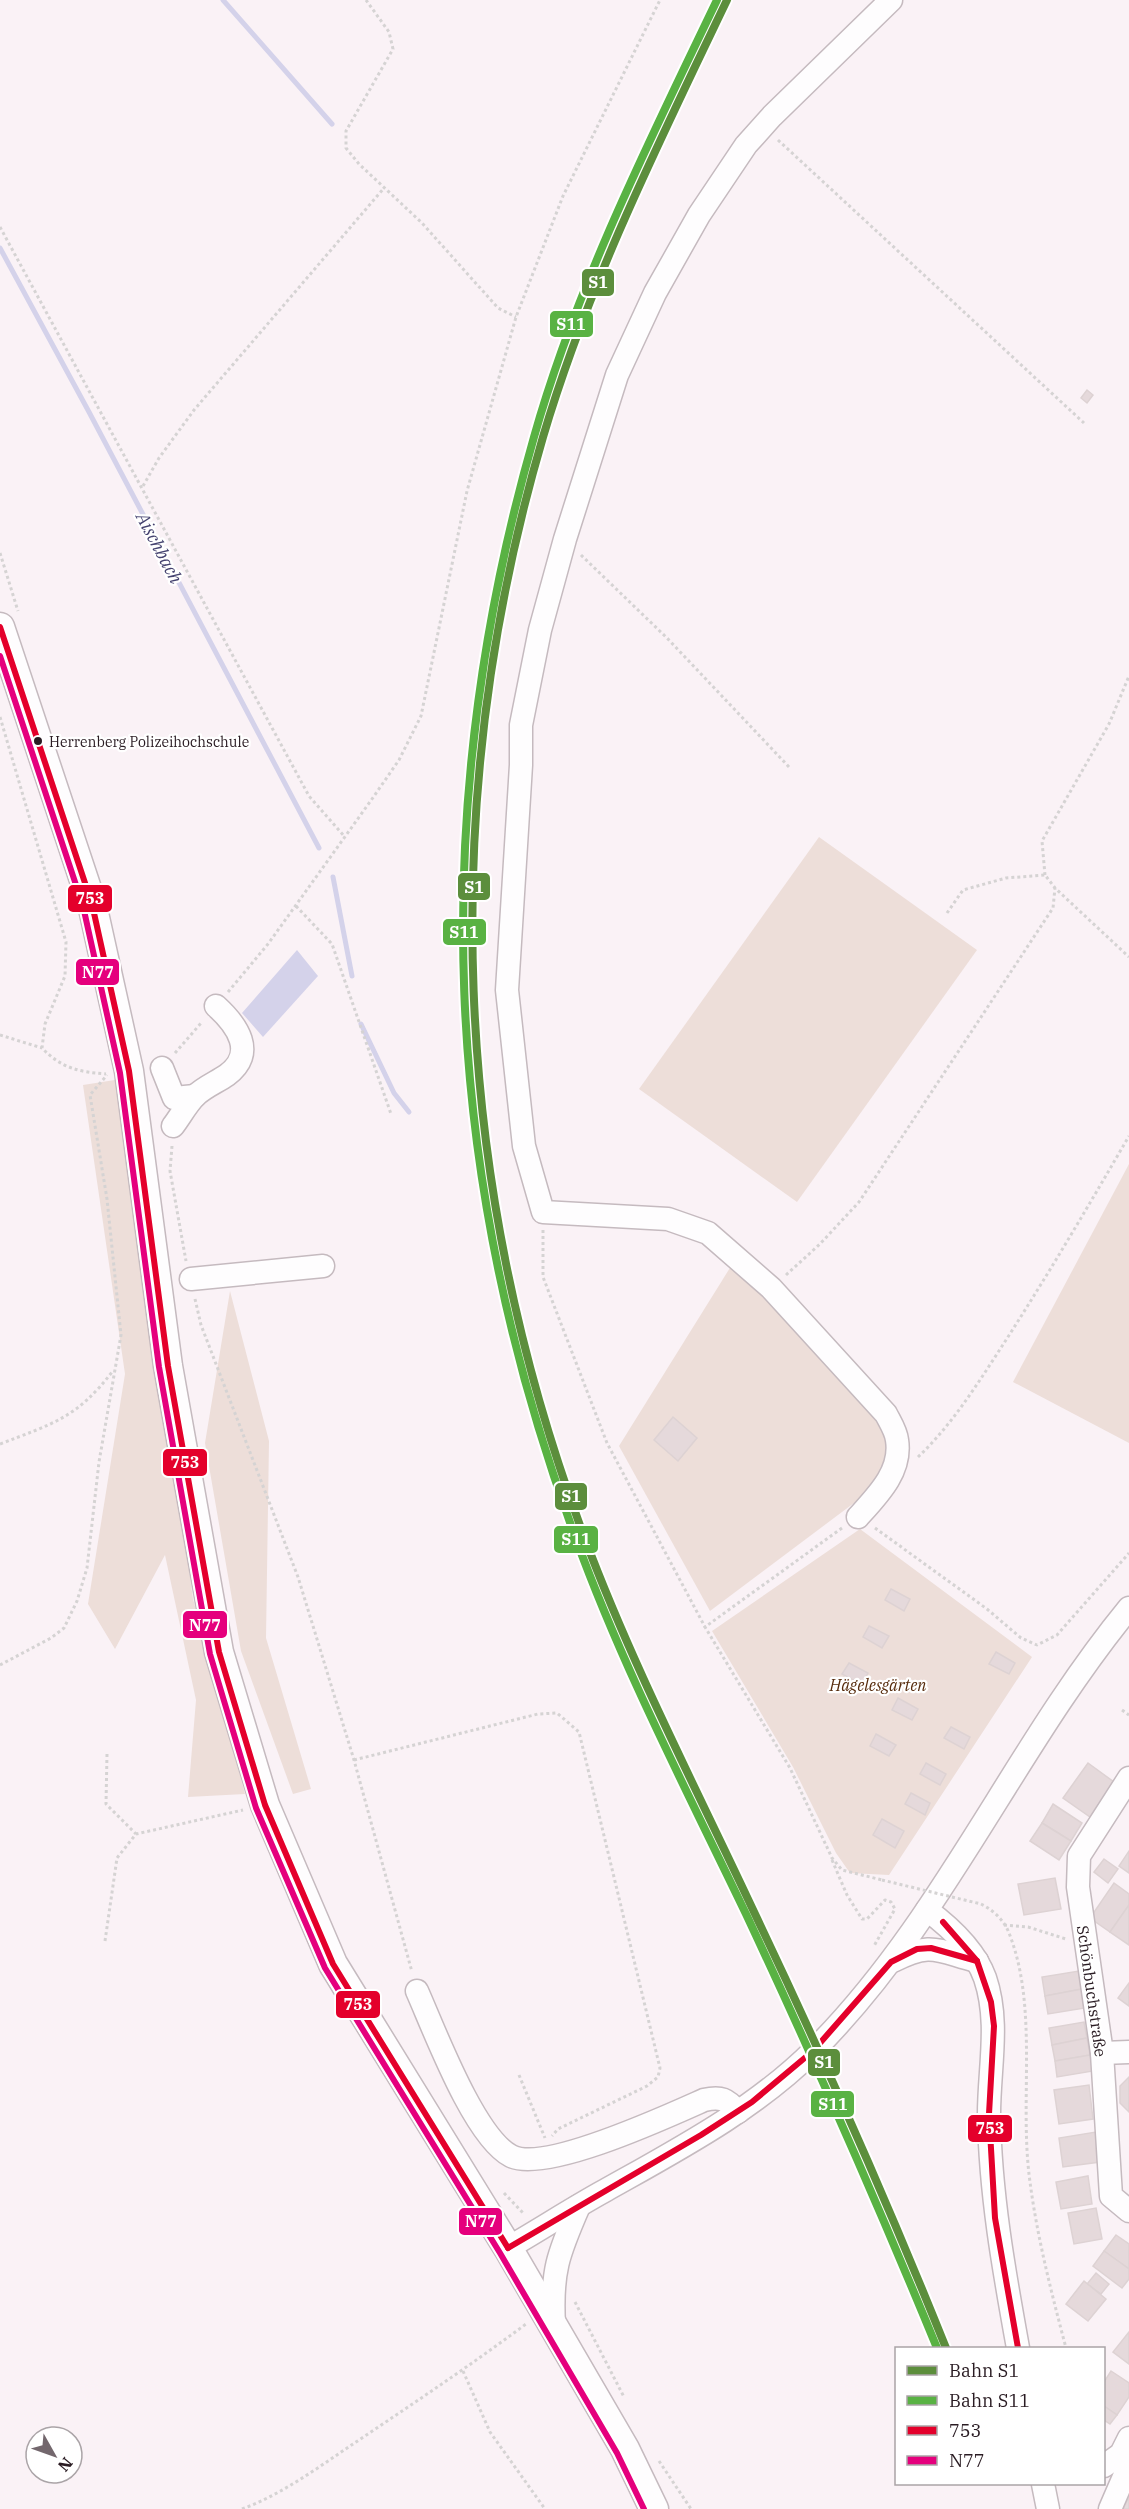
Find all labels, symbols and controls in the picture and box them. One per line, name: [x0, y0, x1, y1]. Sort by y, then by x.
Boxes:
line badge: S1: [581, 268, 615, 297]
text: S1: [588, 272, 608, 292]
line badge: S11: [549, 310, 594, 338]
text: S11: [556, 314, 586, 334]
water label: Aischbach: [131, 507, 188, 588]
place label: Herrenberg Polizeihochschule: [49, 733, 249, 751]
marker: Herrenberg Polizeihochschule: [32, 735, 44, 747]
line badge: S1: [457, 872, 491, 901]
text: S1: [464, 877, 484, 897]
line badge: 753: [67, 884, 113, 913]
text: 753: [76, 888, 104, 908]
line badge: S11: [442, 918, 487, 946]
text: S11: [449, 922, 479, 942]
line badge: N77: [75, 958, 120, 986]
text: N77: [82, 962, 114, 982]
line badge: 753: [162, 1448, 208, 1477]
text: 753: [171, 1452, 199, 1472]
line badge: S1: [554, 1482, 588, 1511]
text: S1: [561, 1486, 581, 1506]
line badge: S11: [553, 1525, 599, 1554]
text: S11: [561, 1529, 591, 1549]
line badge: N77: [182, 1610, 228, 1639]
text: N77: [189, 1615, 221, 1635]
park label: Hägelesgärten: [829, 1675, 926, 1695]
street label: Schönbuchstraße: [1073, 1924, 1111, 2058]
line badge: 753: [335, 1990, 381, 2019]
text: 753: [344, 1994, 372, 2014]
line badge: S1: [807, 2048, 841, 2077]
text: S1: [814, 2052, 834, 2072]
line badge: S11: [810, 2090, 855, 2118]
text: S11: [818, 2094, 848, 2114]
line badge: 753: [967, 2114, 1013, 2143]
text: 753: [976, 2118, 1004, 2138]
line badge: N77: [458, 2207, 503, 2236]
text: N77: [465, 2211, 497, 2231]
legend: [895, 2347, 1105, 2485]
text: Bahn S1: [949, 2359, 1019, 2382]
text: Bahn S11: [949, 2389, 1030, 2412]
text: 753: [949, 2419, 981, 2442]
north arrow: [24, 2425, 84, 2485]
text: N77: [949, 2449, 985, 2472]
text: N: [54, 2453, 77, 2476]

